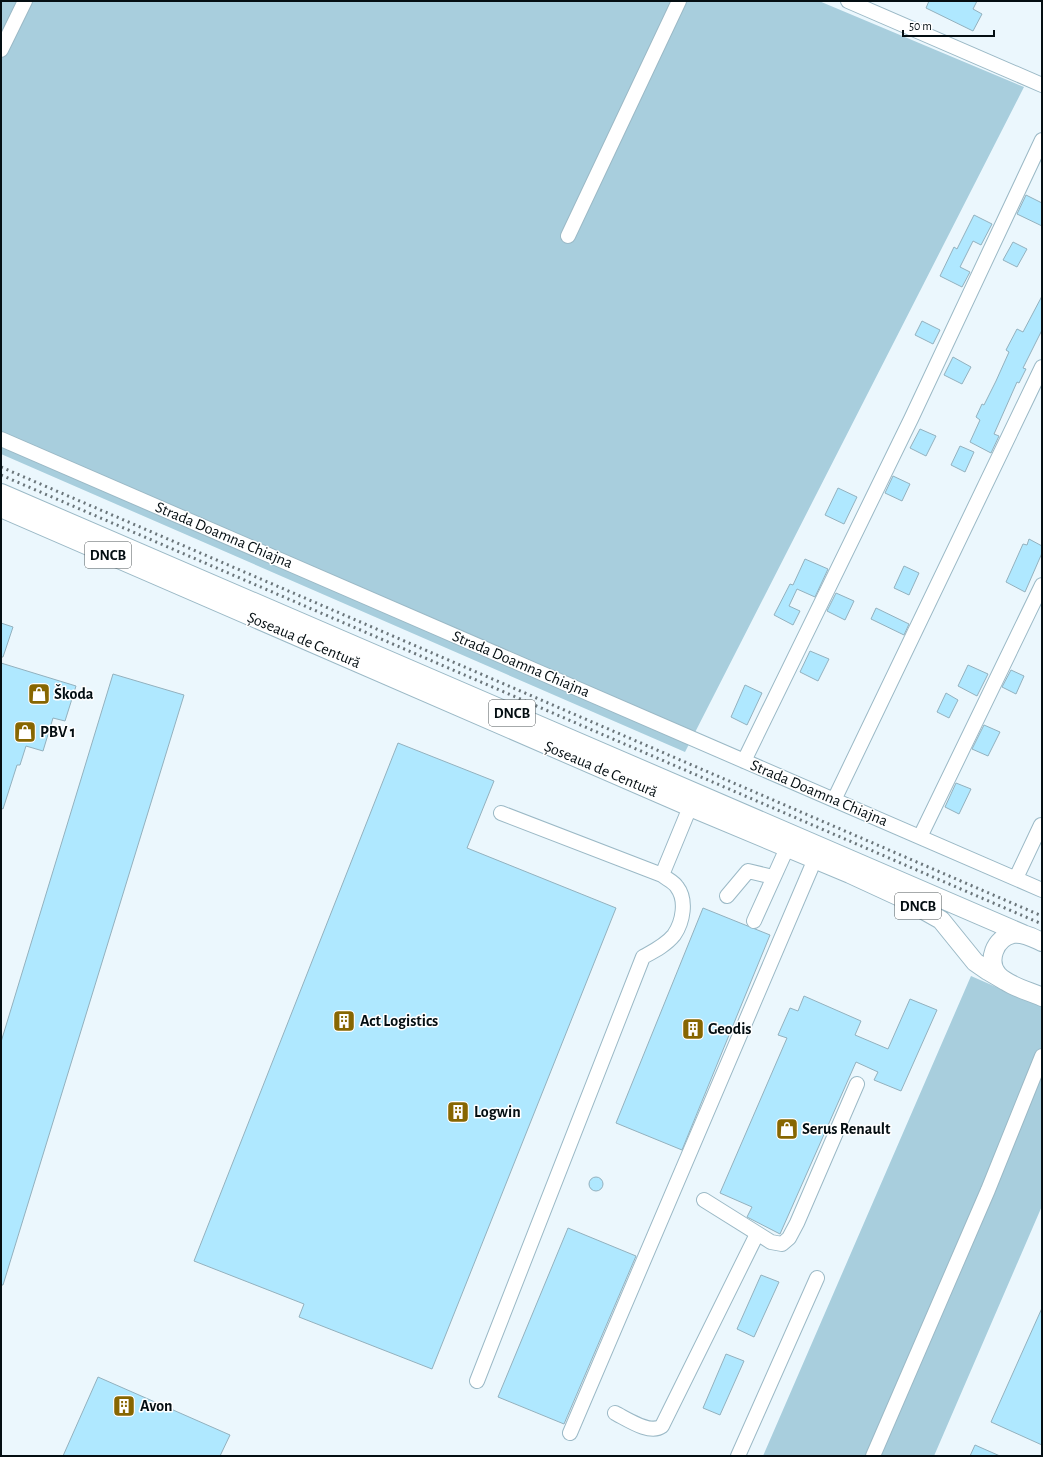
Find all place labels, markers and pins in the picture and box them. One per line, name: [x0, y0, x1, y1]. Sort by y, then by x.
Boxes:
shop icon: Škoda: [26, 681, 52, 707]
place label: Škoda: [54, 684, 94, 702]
shop icon: PBV 1: [12, 719, 38, 745]
place label: PBV 1: [40, 724, 76, 740]
building icon: Act Logistics: [331, 1008, 357, 1034]
place label: Act Logistics: [360, 1013, 438, 1029]
building icon: Geodis: [680, 1016, 706, 1042]
place label: Geodis: [708, 1021, 752, 1037]
building icon: Logwin: [445, 1099, 471, 1125]
place label: Logwin: [474, 1104, 521, 1120]
shop icon: Serus Renault: [774, 1116, 800, 1142]
place label: Serus Renault: [802, 1121, 891, 1137]
building icon: Avon: [111, 1393, 137, 1419]
place label: Avon: [140, 1398, 172, 1414]

